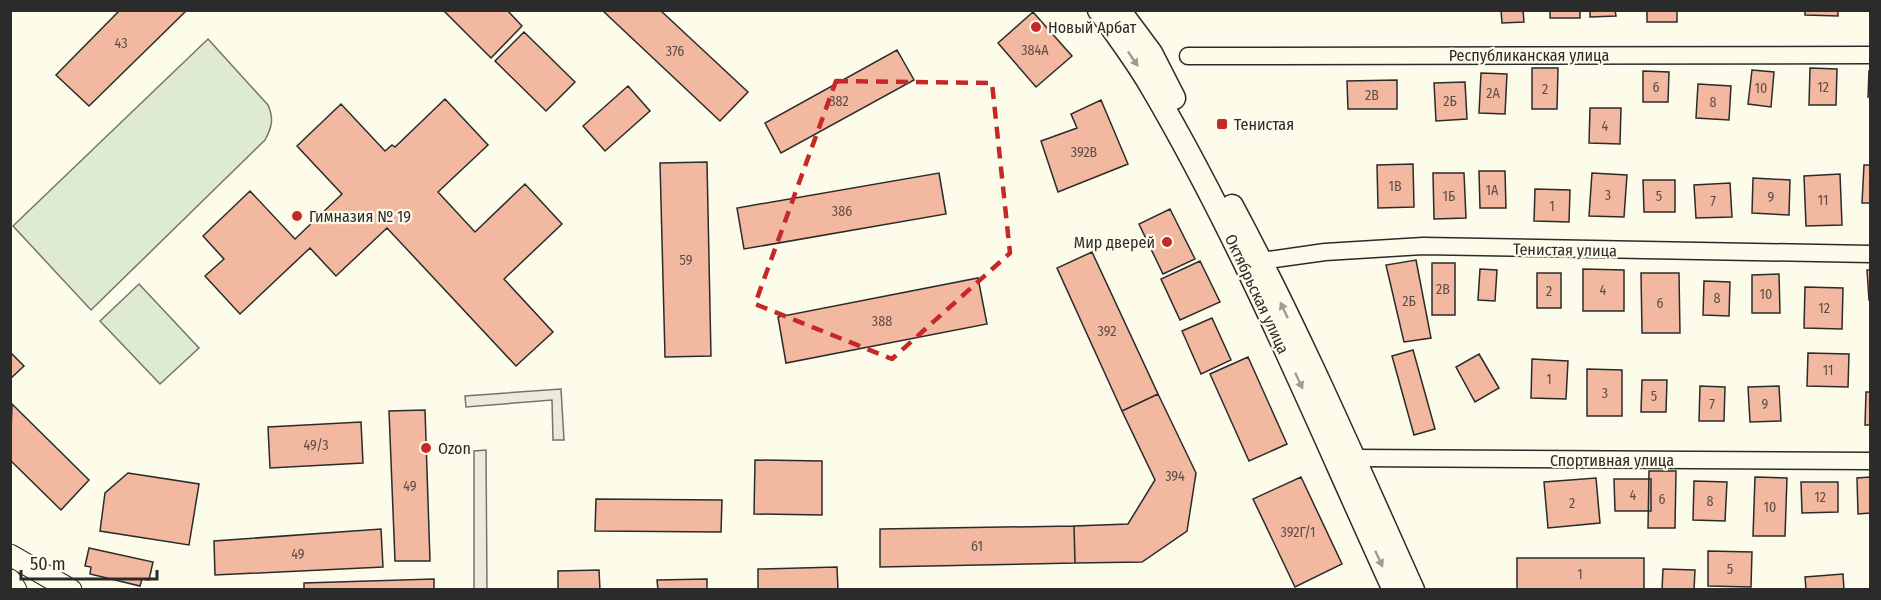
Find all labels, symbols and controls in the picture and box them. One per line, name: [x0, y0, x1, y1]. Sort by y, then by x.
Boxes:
place label: Новый Арбат: [1048, 18, 1137, 37]
marker: Новый Арбат: [1029, 20, 1043, 34]
house number: 43: [115, 35, 127, 52]
house number: 384А: [1021, 42, 1049, 59]
house number: 376: [666, 43, 684, 60]
street label: Республиканская улица: [1449, 46, 1609, 65]
one-way arrow: [1127, 50, 1139, 66]
house number: 6: [1653, 79, 1660, 96]
house number: 12: [1817, 79, 1829, 96]
house number: 10: [1755, 80, 1767, 97]
house number: 2: [1542, 81, 1548, 98]
house number: 2А: [1486, 85, 1500, 102]
house number: 2В: [1365, 87, 1379, 104]
house number: 382: [829, 93, 849, 110]
house number: 2Б: [1443, 93, 1457, 110]
house number: 8: [1710, 94, 1717, 111]
place label: Тенистая: [1234, 115, 1294, 134]
marker: Тенистая: [1215, 117, 1229, 131]
house number: 4: [1602, 118, 1609, 135]
house number: 392В: [1071, 144, 1098, 161]
house number: 1В: [1388, 178, 1402, 195]
house number: 1А: [1486, 182, 1499, 199]
house number: 3: [1605, 187, 1611, 204]
house number: 1Б: [1443, 188, 1455, 205]
house number: 5: [1656, 188, 1662, 205]
house number: 9: [1768, 189, 1775, 206]
house number: 11: [1818, 192, 1828, 209]
house number: 7: [1710, 193, 1716, 210]
house number: 1: [1549, 198, 1555, 215]
house number: 386: [832, 203, 852, 220]
place label: Гимназия № 19: [309, 207, 411, 226]
marker: Гимназия № 19: [290, 209, 304, 223]
street label: Октябрьская улица: [1221, 231, 1293, 357]
place label: Мир дверей: [1074, 233, 1155, 252]
marker: Мир дверей: [1160, 235, 1174, 249]
street label: Тенистая улица: [1513, 240, 1617, 260]
house number: 59: [679, 252, 693, 269]
house number: 2В: [1436, 281, 1450, 298]
house number: 4: [1600, 282, 1607, 299]
house number: 2: [1546, 283, 1552, 300]
house number: 10: [1760, 286, 1772, 303]
house number: 8: [1714, 290, 1721, 307]
house number: 2Б: [1402, 293, 1416, 310]
house number: 6: [1657, 295, 1664, 312]
house number: 12: [1818, 300, 1830, 317]
one-way arrow: [1280, 302, 1289, 319]
house number: 388: [872, 313, 892, 330]
house number: 392: [1098, 323, 1116, 340]
house number: 11: [1823, 362, 1833, 379]
house number: 1: [1546, 371, 1552, 388]
one-way arrow: [1294, 373, 1303, 390]
house number: 3: [1602, 385, 1608, 402]
house number: 5: [1651, 388, 1657, 405]
house number: 7: [1709, 396, 1715, 413]
house number: 9: [1762, 396, 1769, 413]
house number: 49/3: [303, 437, 329, 454]
place label: Ozon: [438, 439, 471, 458]
marker: Ozon: [419, 441, 433, 455]
street label: Спортивная улица: [1550, 451, 1674, 470]
house number: 394: [1165, 468, 1185, 485]
house number: 49: [403, 478, 417, 495]
house number: 4: [1630, 487, 1637, 504]
house number: 12: [1814, 489, 1826, 506]
house number: 6: [1659, 491, 1666, 508]
house number: 8: [1707, 493, 1714, 510]
house number: 2: [1569, 495, 1575, 512]
house number: 10: [1764, 499, 1776, 516]
house number: 392Г/1: [1281, 524, 1315, 541]
house number: 61: [971, 538, 983, 555]
scale bar: [21, 543, 158, 581]
house number: 49: [291, 546, 305, 563]
one-way arrow: [1375, 550, 1384, 567]
text: 50 m: [30, 553, 66, 575]
house number: 5: [1727, 561, 1733, 578]
house number: 1: [1577, 566, 1583, 583]

